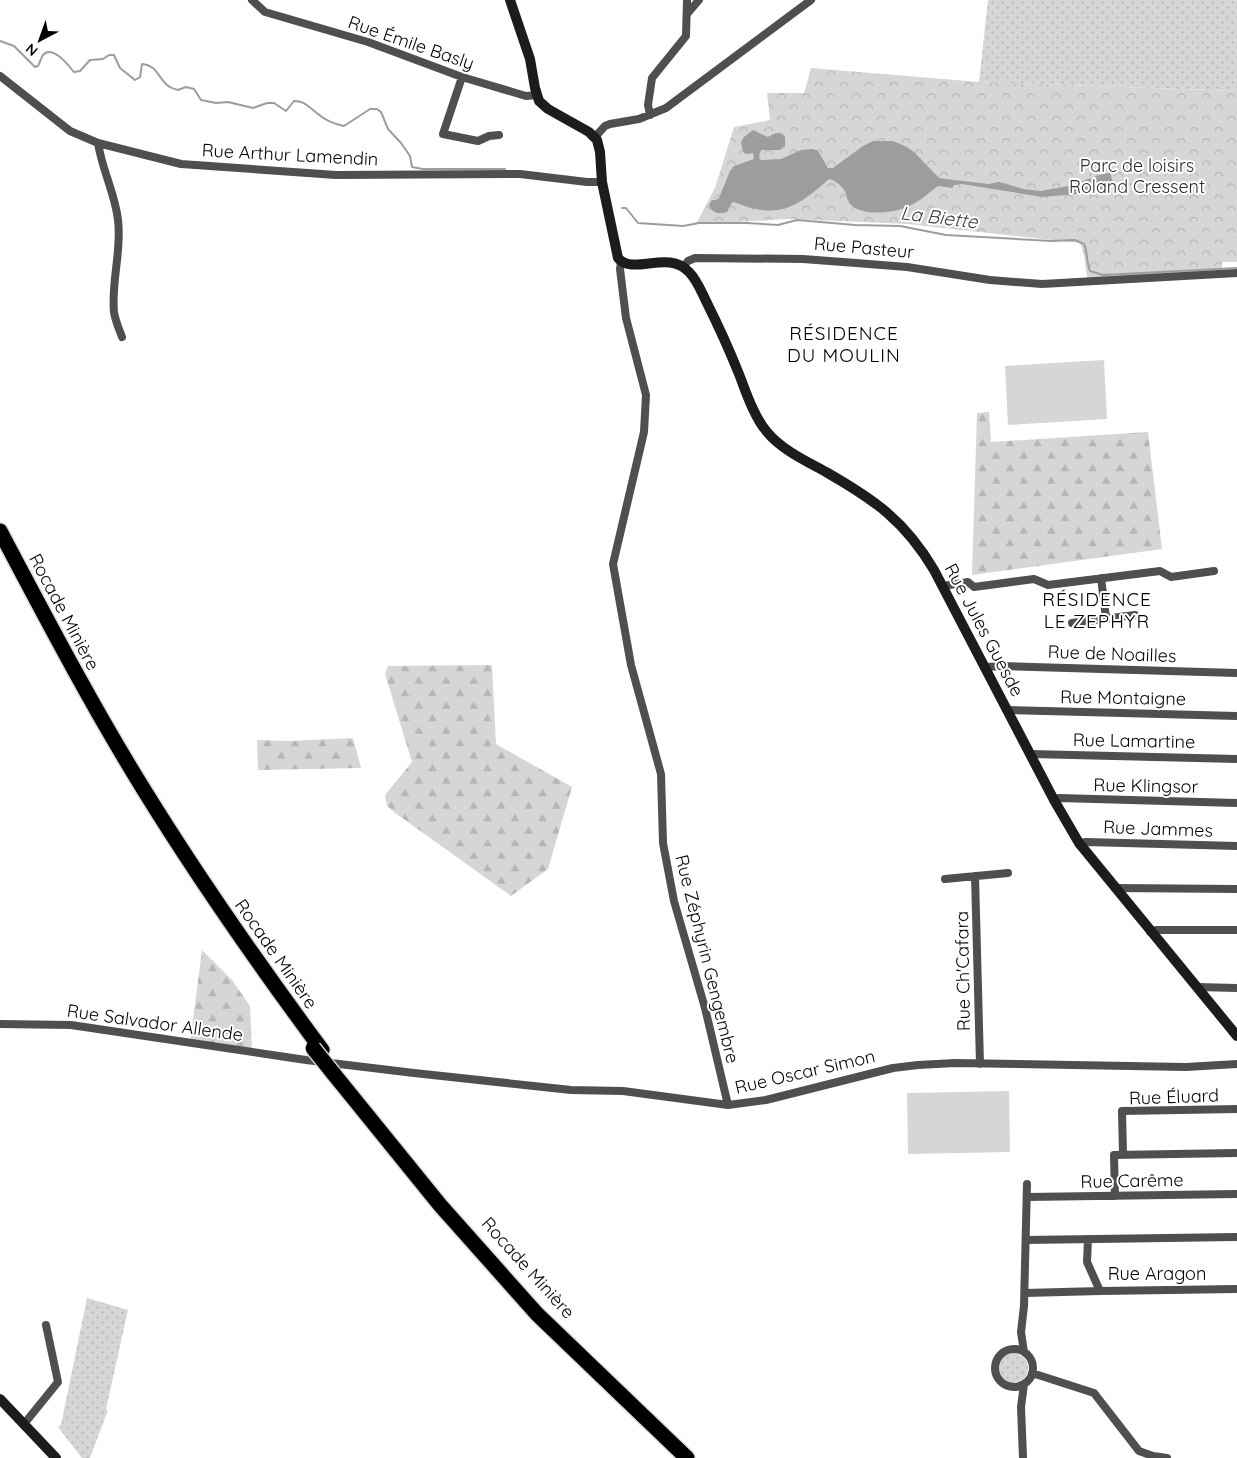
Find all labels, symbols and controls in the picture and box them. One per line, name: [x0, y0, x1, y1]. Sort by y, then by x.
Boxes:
street label: Rue Émile Basly: [345, 10, 477, 75]
north arrow: [15, 15, 65, 65]
text: N: [22, 40, 41, 60]
street label: Rue Arthur Lamendin: [201, 138, 379, 171]
park label: Parc de loisirs Roland Cressent: [1069, 154, 1205, 198]
water label: La Biette: [899, 200, 980, 234]
street label: Rue Pasteur: [813, 232, 915, 263]
district label: RÉSIDENCE DU MOULIN: [787, 321, 901, 367]
street label: Rocade Minière: [24, 549, 105, 674]
street label: Rue Jules Guesde: [940, 559, 1029, 700]
district label: RÉSIDENCE LE ZEPHYR: [1042, 587, 1152, 633]
street label: Rue de Noailles: [1047, 640, 1177, 667]
street label: Rue Montaigne: [1060, 685, 1186, 710]
street label: Rue Lamartine: [1073, 728, 1195, 753]
street label: Rue Klingsor: [1093, 773, 1199, 798]
street label: Rue Jammes: [1103, 815, 1213, 842]
street label: Rue Zéphyrin Gengembre: [670, 852, 745, 1066]
street label: Rocade Minière: [230, 894, 323, 1013]
street label: Rue Ch'Cafara: [950, 911, 975, 1031]
street label: Rue Salvador Allende: [66, 999, 244, 1046]
street label: Rue Oscar Simon: [733, 1044, 877, 1099]
street label: Rue Éluard: [1129, 1083, 1219, 1110]
street label: Rue Carême: [1080, 1168, 1184, 1193]
street label: Rocade Minière: [477, 1212, 580, 1323]
street label: Rue Aragon: [1108, 1262, 1206, 1285]

